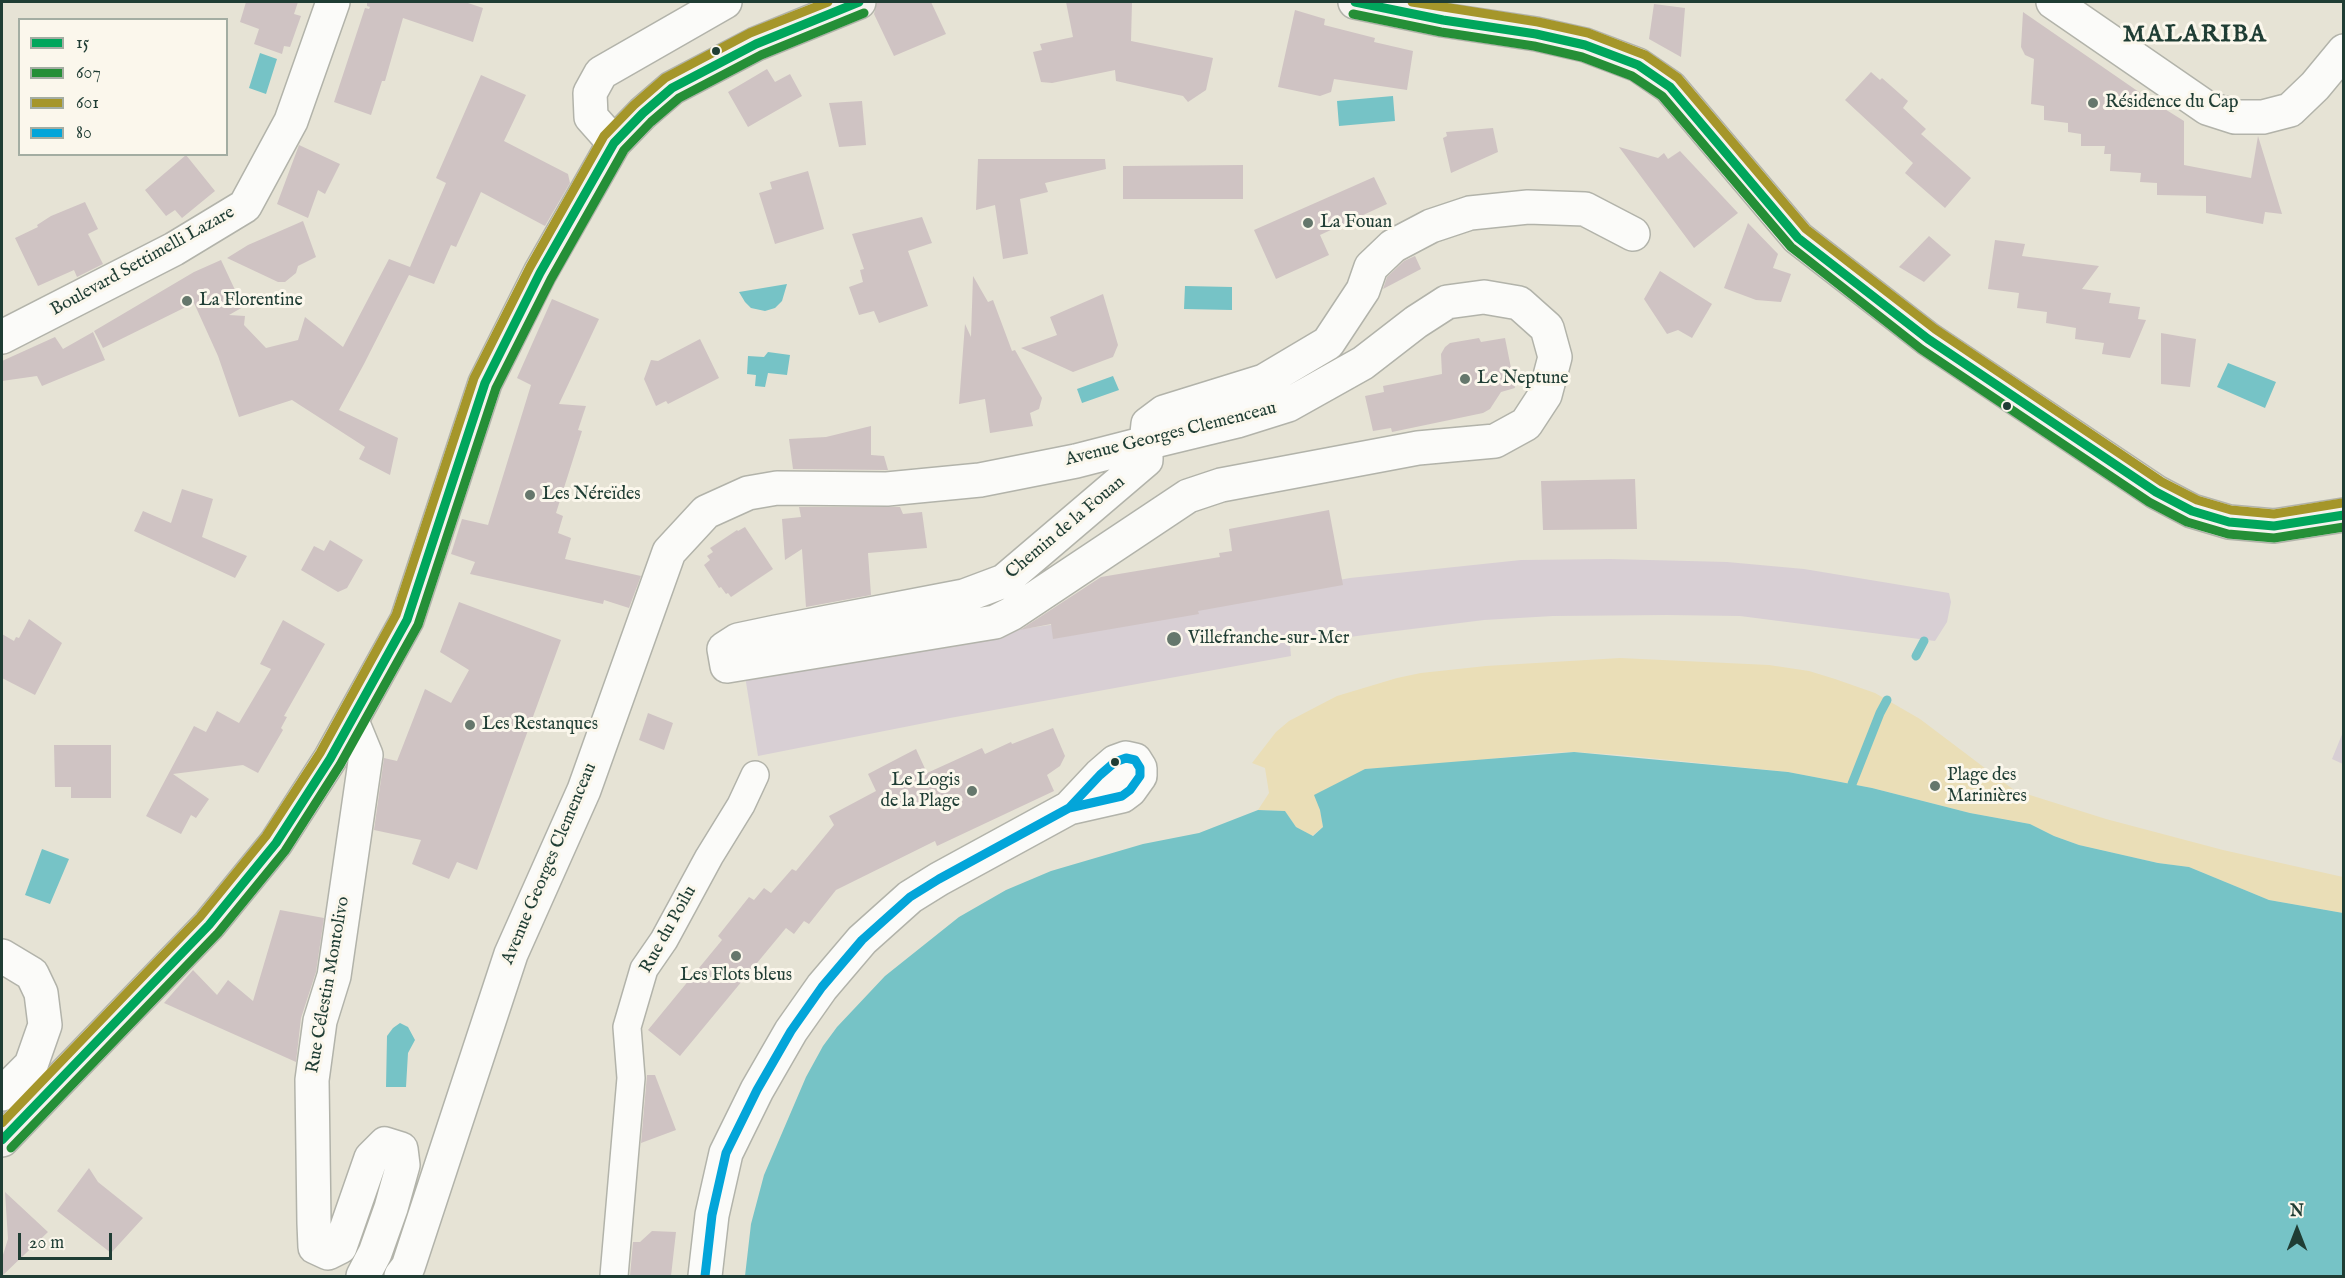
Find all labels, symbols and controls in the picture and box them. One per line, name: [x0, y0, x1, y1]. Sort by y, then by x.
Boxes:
legend: [18, 18, 228, 156]
district label: MALARIBA: [2123, 22, 2267, 50]
text: 15: [76, 32, 89, 55]
unlabelled marker: [710, 45, 722, 57]
text: 607: [76, 62, 101, 85]
text: 601: [76, 92, 99, 115]
place label: Résidence du Cap: [2105, 92, 2239, 114]
marker: Résidence du Cap: [2086, 96, 2100, 110]
text: 80: [76, 122, 92, 145]
street label: Boulevard Settimelli Lazare: [47, 202, 239, 322]
place label: La Fouan: [1320, 212, 1392, 234]
marker: La Fouan: [1301, 216, 1315, 230]
place label: La Florentine: [199, 290, 303, 312]
marker: La Florentine: [180, 294, 194, 308]
place label: Le Neptune: [1477, 368, 1569, 390]
marker: Le Neptune: [1458, 372, 1472, 386]
street label: Avenue Georges Clemenceau: [1063, 398, 1279, 472]
unlabelled marker: [2001, 400, 2013, 412]
street label: Chemin de la Fouan: [1002, 472, 1130, 584]
place label: Les Néreïdes: [542, 484, 641, 506]
marker: Les Néreïdes: [523, 488, 537, 502]
place label: Villefranche-sur-Mer: [1188, 628, 1349, 650]
marker: Villefranche-sur-Mer: [1165, 630, 1183, 648]
place label: Les Restanques: [482, 714, 598, 736]
marker: Les Restanques: [463, 718, 477, 732]
unlabelled marker: [1109, 756, 1121, 768]
street label: Avenue Georges Clemenceau: [498, 760, 602, 968]
place label: Plage des Marinières: [1947, 765, 2027, 808]
place label: Le Logis de la Plage: [880, 770, 960, 812]
marker: Plage des Marinières: [1928, 779, 1942, 793]
marker: Le Logis de la Plage: [965, 784, 979, 798]
street label: Rue du Poilu: [636, 882, 702, 978]
street label: Rue Célestin Montolivo: [303, 895, 355, 1075]
marker: Les Flots bleus: [729, 949, 743, 963]
place label: Les Flots bleus: [680, 965, 792, 987]
north arrow: [2267, 1200, 2327, 1260]
text: N: [2290, 1202, 2304, 1222]
scale bar: [21, 1221, 116, 1259]
text: 20 m: [29, 1232, 64, 1255]

